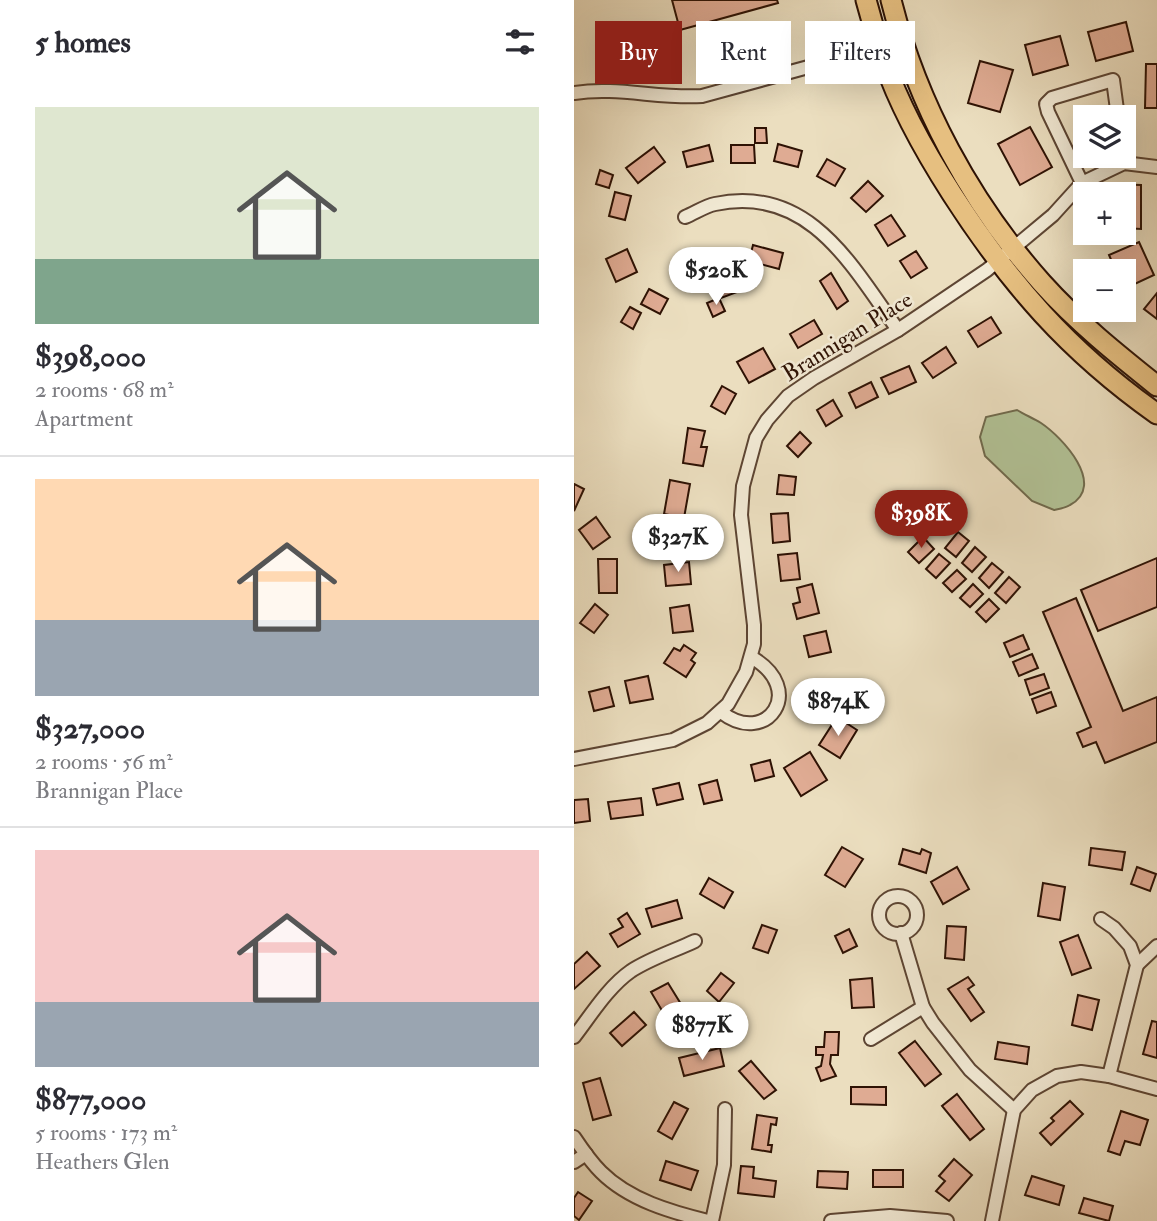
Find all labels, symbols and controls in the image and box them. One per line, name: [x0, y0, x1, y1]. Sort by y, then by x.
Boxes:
chip: Buy: [595, 21, 682, 84]
chip: Rent: [696, 21, 791, 84]
chip: Filters: [805, 21, 915, 84]
icon: filters: [501, 23, 539, 61]
text: 5 homes: [35, 24, 131, 61]
map controls: [1073, 105, 1136, 322]
button: layers: [1073, 105, 1136, 168]
icon: home: [224, 152, 350, 278]
button: +: [1073, 182, 1136, 245]
pin: $520K: [667, 247, 765, 307]
text: $520K: [685, 255, 747, 284]
button: −: [1073, 259, 1136, 322]
street label: Brannigan Place: [777, 285, 918, 388]
text: $398,000: [35, 338, 146, 375]
text: 2 rooms · 68 m²: [35, 375, 174, 404]
text: Apartment: [35, 404, 133, 433]
pin: $398K: [872, 490, 970, 550]
text: $398K: [891, 498, 951, 527]
pin: $327K: [629, 514, 727, 574]
text: $327K: [648, 522, 708, 551]
icon: home: [224, 524, 350, 650]
pin: $874K: [789, 678, 887, 738]
text: $874K: [807, 686, 869, 715]
text: $327,000: [35, 710, 145, 747]
text: 2 rooms · 56 m²: [35, 747, 173, 776]
text: Brannigan Place: [35, 776, 183, 805]
icon: home: [224, 895, 350, 1021]
pin: $877K: [653, 1002, 751, 1062]
text: $877K: [671, 1010, 733, 1039]
text: $877,000: [35, 1081, 146, 1118]
text: 5 rooms · 173 m²: [35, 1118, 177, 1147]
text: Heathers Glen: [35, 1147, 170, 1176]

